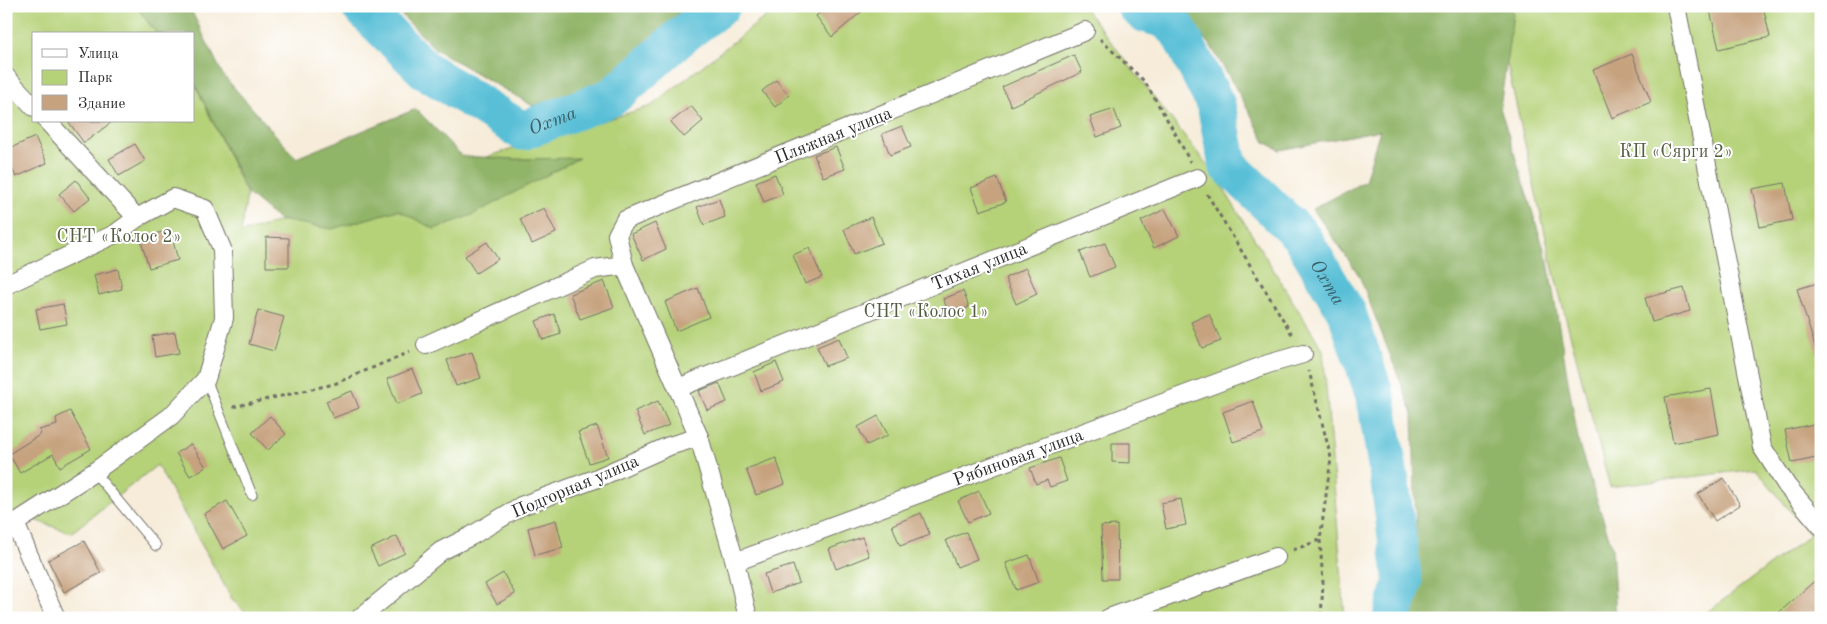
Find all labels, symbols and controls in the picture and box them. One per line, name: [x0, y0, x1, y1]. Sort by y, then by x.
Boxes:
legend: [32, 32, 195, 122]
text: Улица: [78, 47, 119, 62]
text: Парк: [78, 71, 113, 86]
text: Здание: [78, 97, 125, 112]
water label: Охта: [526, 104, 580, 140]
street label: Пляжная улица: [772, 104, 895, 168]
park label: КП «Сярги 2»: [1619, 143, 1733, 161]
park label: СНТ «Колос 2»: [57, 228, 181, 246]
street label: Тихая улица: [929, 240, 1030, 294]
water label: Охта: [1305, 257, 1347, 309]
park label: СНТ «Колос 1»: [864, 303, 988, 321]
street label: Рябиновая улица: [951, 426, 1086, 490]
street label: Подгорная улица: [509, 452, 642, 522]

